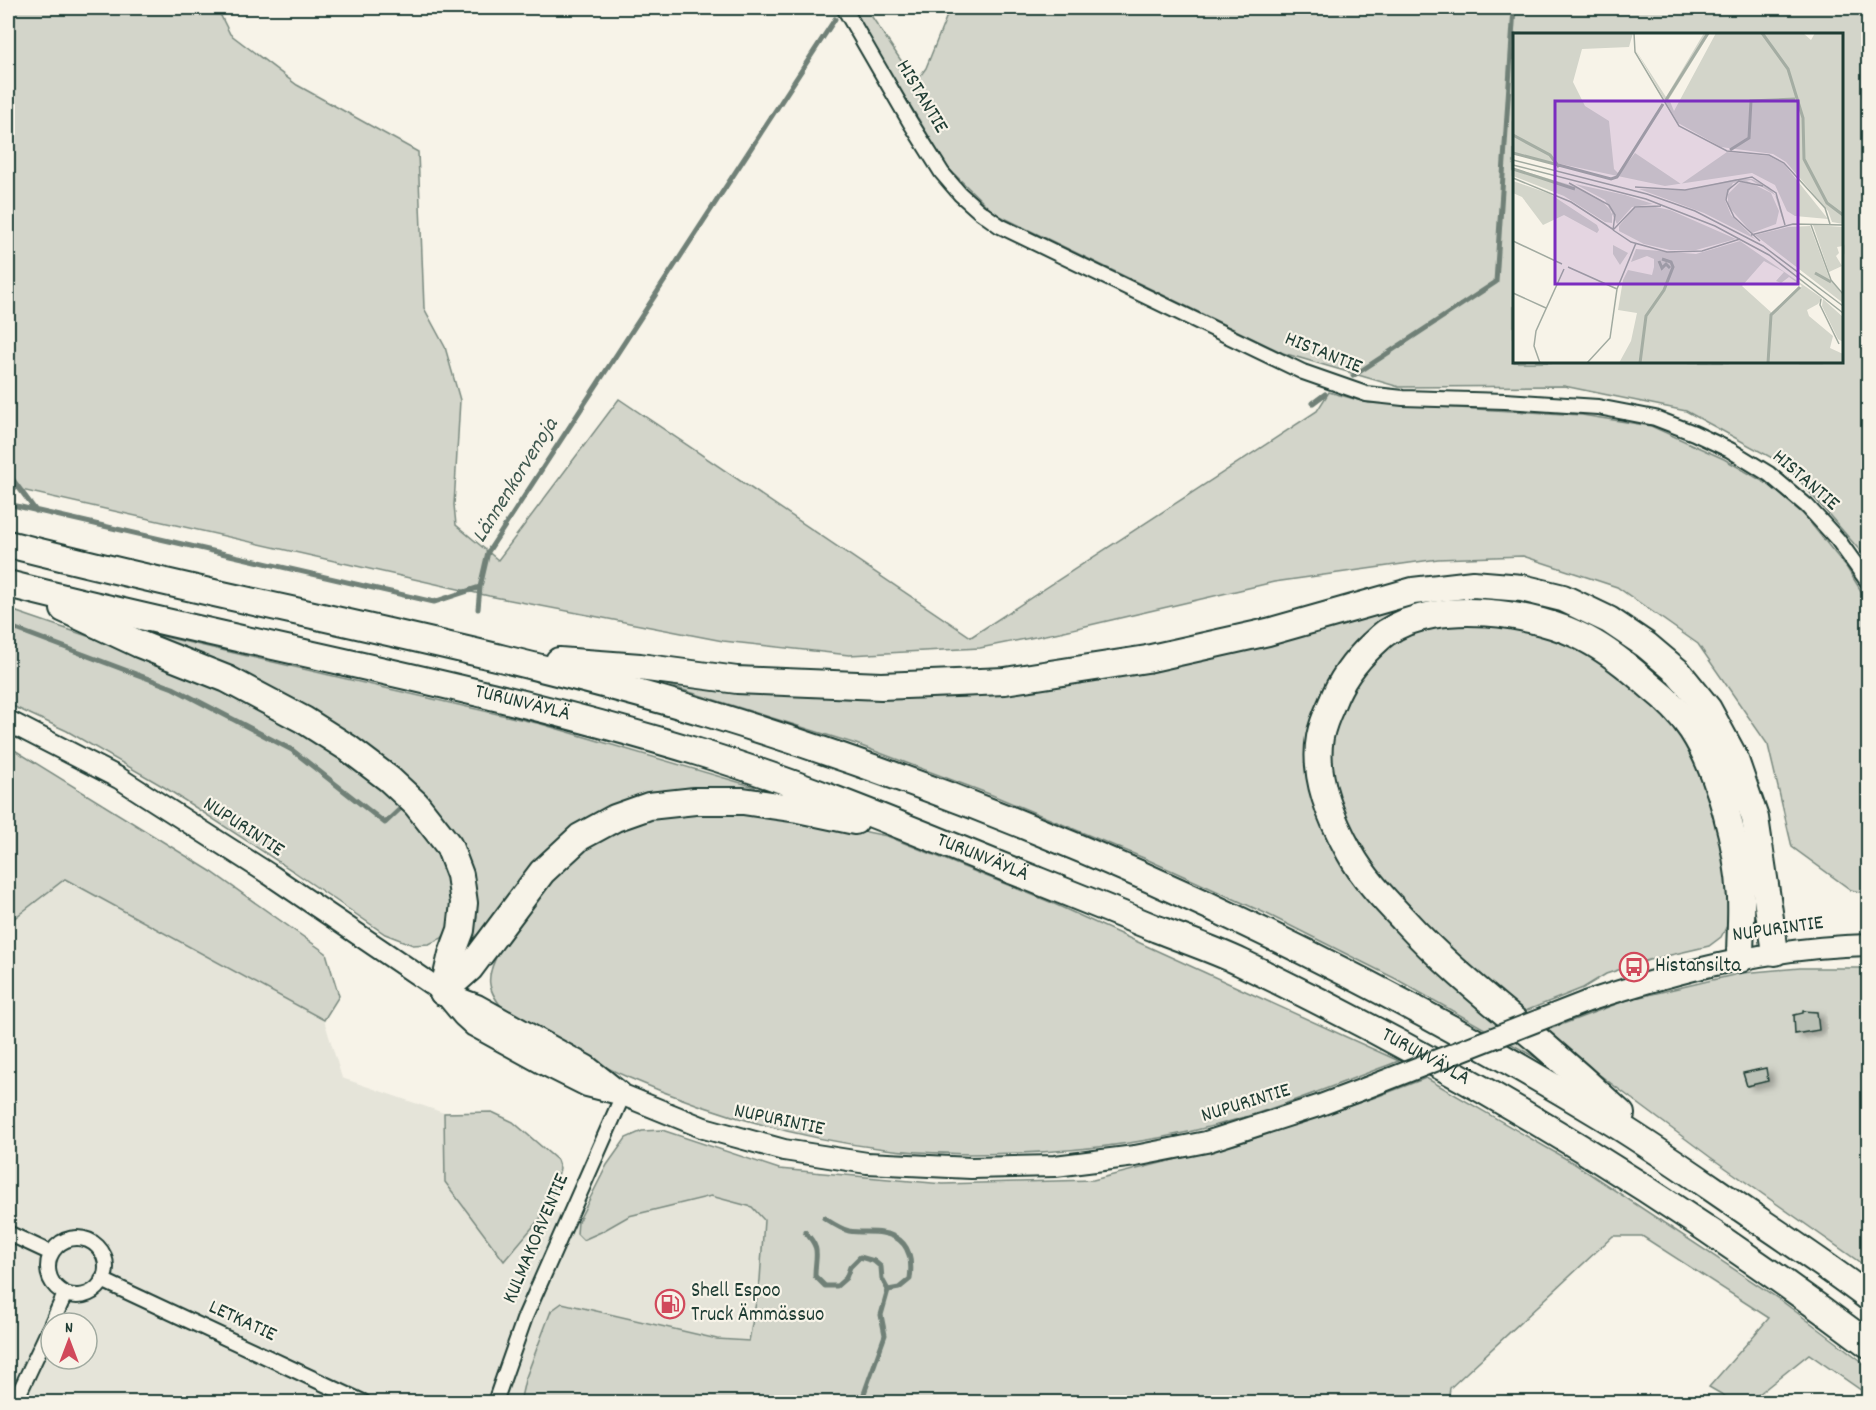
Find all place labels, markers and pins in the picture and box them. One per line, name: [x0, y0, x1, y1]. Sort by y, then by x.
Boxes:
bus stop icon: Histansilta: [1618, 951, 1650, 983]
place label: Histansilta: [1655, 952, 1742, 982]
place label: Shell Espoo Truck Ämmässuo: [691, 1277, 824, 1331]
fuel station icon: Shell Espoo Truck Ämmässuo: [654, 1288, 686, 1320]

